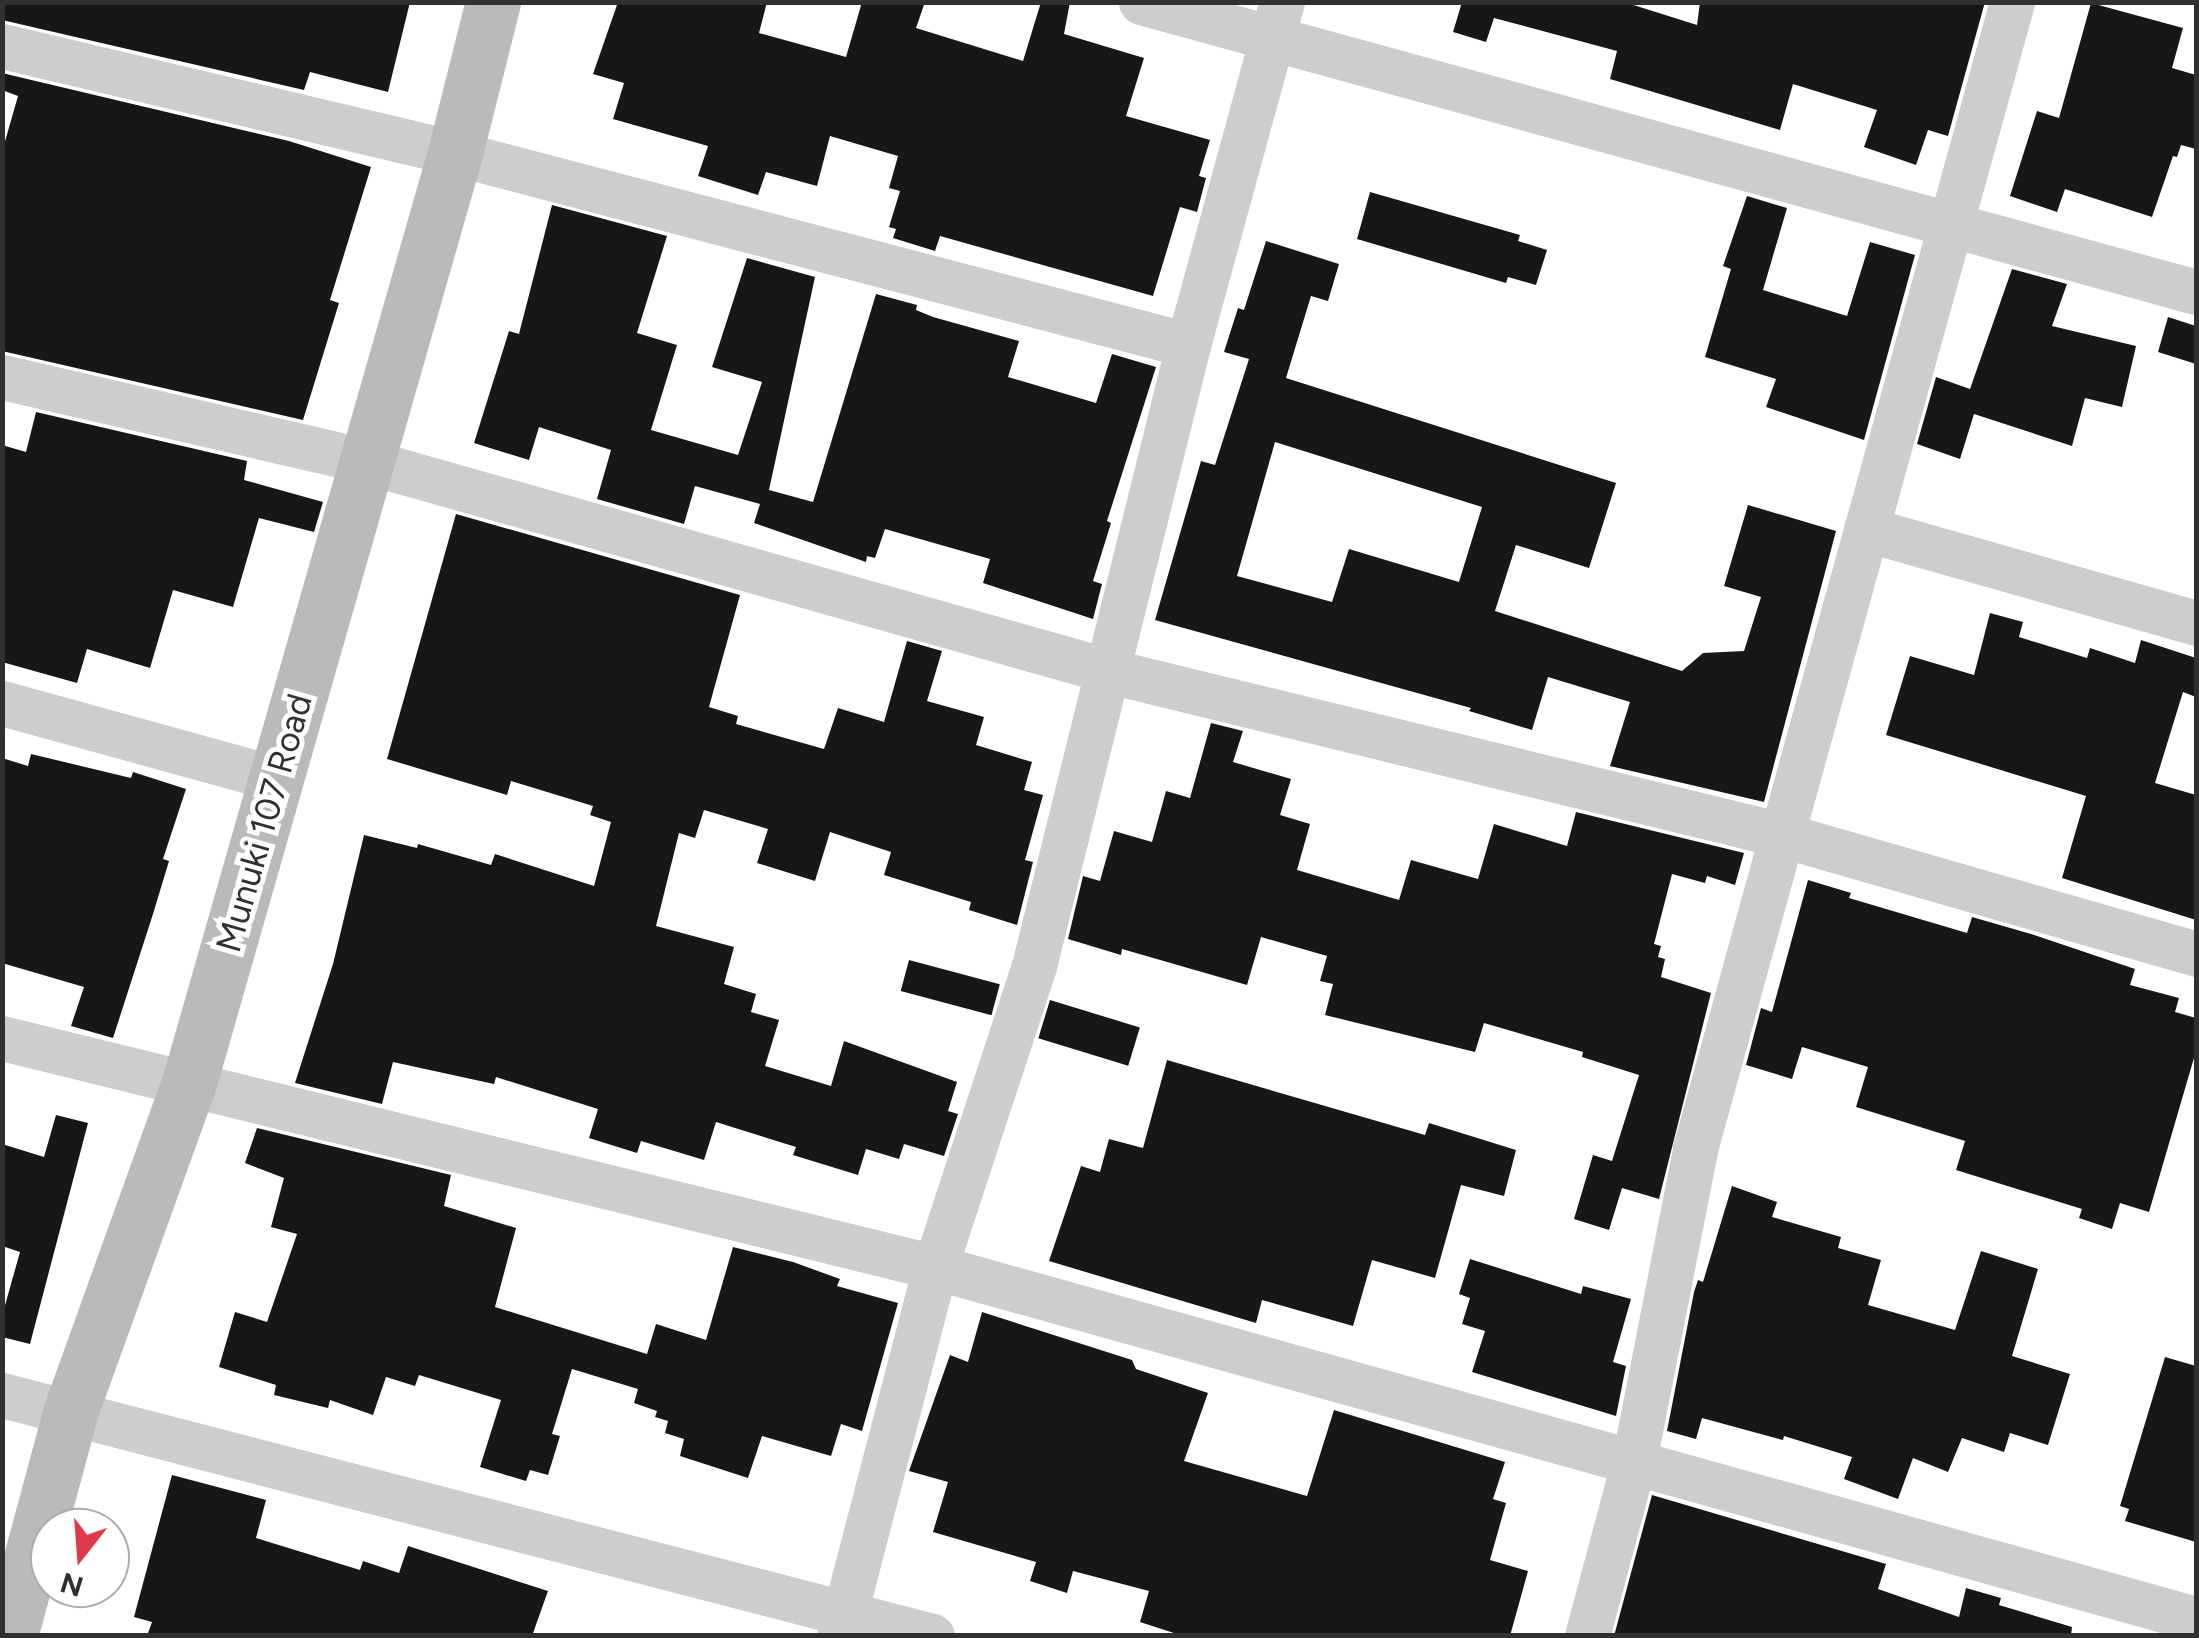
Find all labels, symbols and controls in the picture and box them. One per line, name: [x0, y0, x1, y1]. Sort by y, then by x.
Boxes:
street label: Munuki 107 Road: [207, 689, 321, 957]
north arrow: [30, 1508, 130, 1608]
text: N: [56, 1565, 87, 1604]

